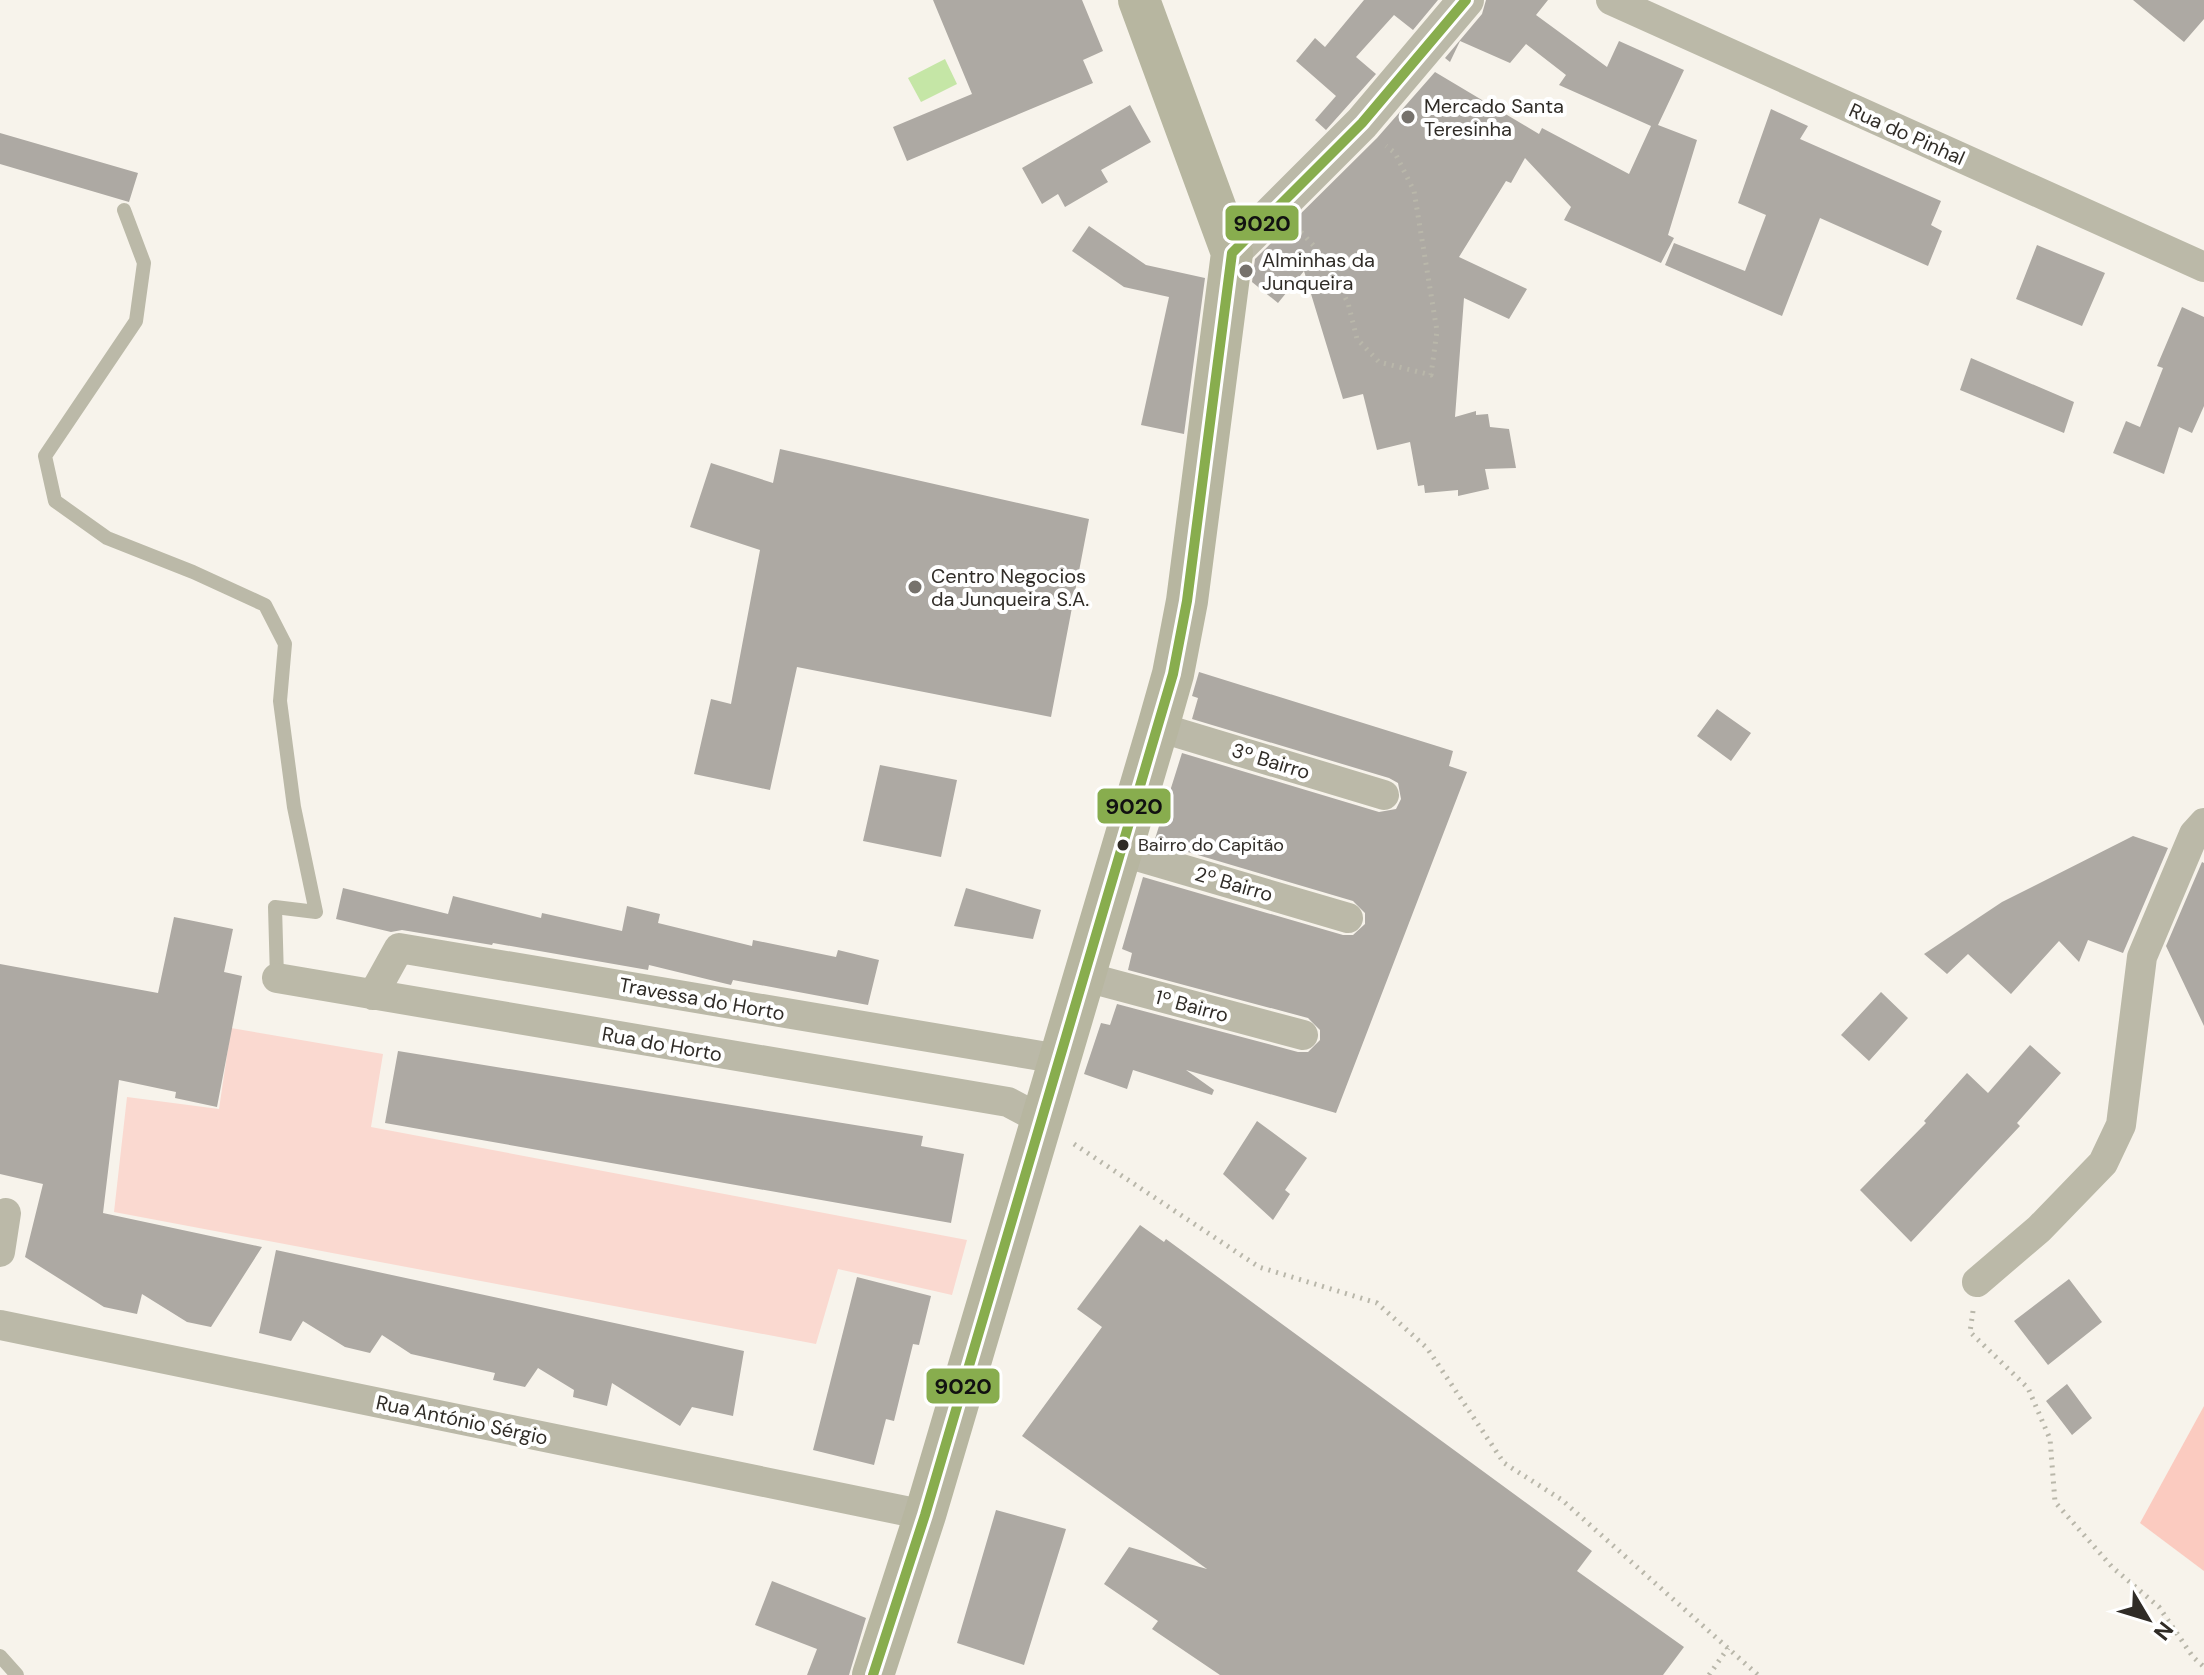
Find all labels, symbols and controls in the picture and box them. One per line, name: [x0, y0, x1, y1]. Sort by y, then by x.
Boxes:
place label: Mercado Santa Teresinha: [1424, 93, 1564, 142]
street label: Rua do Pinhal: [1845, 97, 1969, 171]
marker: Mercado Santa Teresinha: [1399, 108, 1417, 126]
line badge: 9020: [1224, 204, 1300, 242]
text: 9020: [1233, 209, 1291, 238]
place label: Alminhas da Junqueira: [1262, 247, 1375, 296]
marker: Alminhas da Junqueira: [1237, 262, 1255, 280]
place label: Centro Negocios da Junqueira S.A.: [931, 563, 1089, 612]
marker: Centro Negocios da Junqueira S.A.: [906, 578, 924, 596]
street label: 3º Bairro: [1229, 737, 1313, 785]
line badge: 9020: [1096, 787, 1172, 825]
text: 9020: [1105, 792, 1163, 821]
place label: Bairro do Capitão: [1138, 833, 1284, 857]
marker: Bairro do Capitão: [1115, 837, 1131, 853]
street label: 2º Bairro: [1192, 860, 1276, 908]
street label: Travessa do Horto: [617, 972, 787, 1026]
street label: 1º Bairro: [1153, 984, 1231, 1028]
street label: Rua do Horto: [600, 1021, 724, 1067]
line badge: 9020: [925, 1367, 1001, 1405]
text: 9020: [934, 1372, 992, 1401]
street label: Rua António Sérgio: [374, 1389, 550, 1451]
north arrow: [2108, 1579, 2188, 1659]
text: N: [2147, 1616, 2180, 1646]

